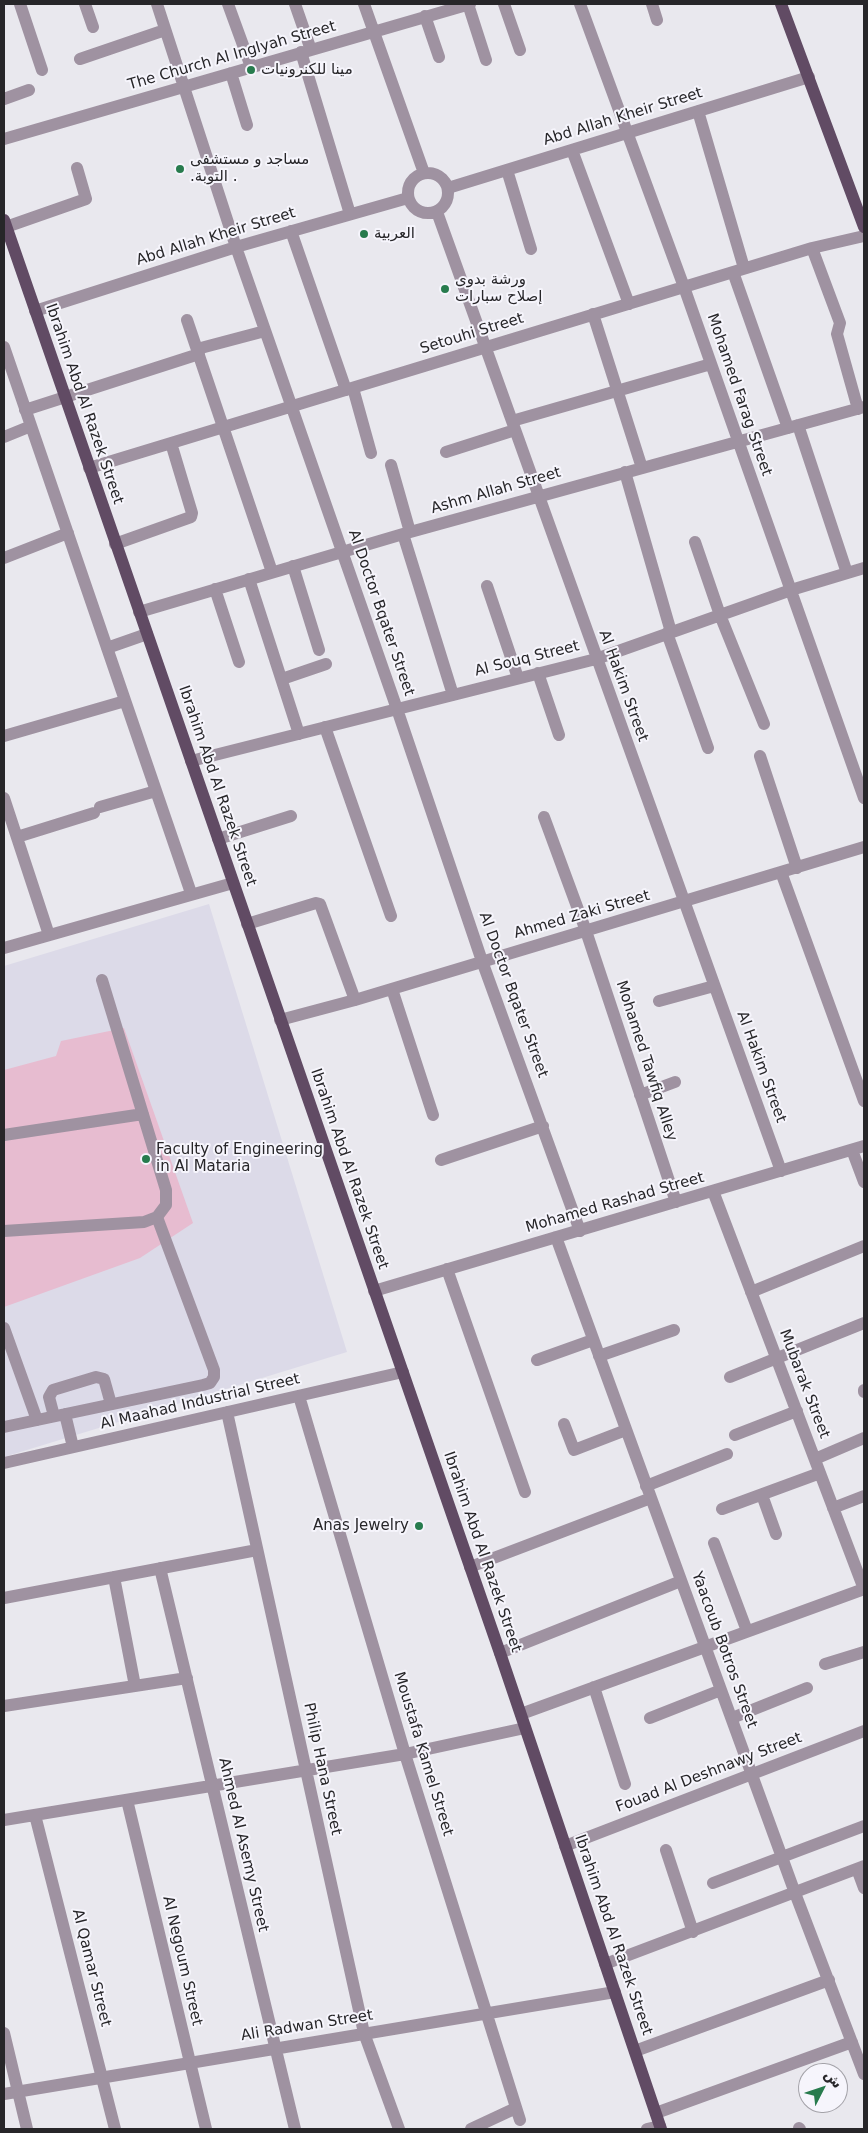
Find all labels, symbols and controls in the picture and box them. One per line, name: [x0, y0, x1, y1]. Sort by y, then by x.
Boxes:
street label: The Church Al Inglyah Street: [126, 18, 338, 94]
place label: مينا للكنرونيات: [261, 61, 353, 79]
marker: مينا للكنرونيات: [245, 64, 257, 76]
street label: Abd Allah Kheir Street: [541, 84, 705, 150]
place label: مساجد و مستشفى .التوبة .: [190, 151, 309, 186]
marker: مساجد و مستشفى .التوبة .: [174, 163, 186, 175]
street label: Abd Allah Kheir Street: [134, 204, 298, 270]
place label: العربية: [374, 225, 415, 243]
marker: العربية: [358, 228, 370, 240]
place label: ورشة بدوى إصلاح سبارات: [455, 271, 543, 306]
marker: ورشة بدوى إصلاح سبارات: [439, 283, 451, 295]
street label: Ibrahim Abd Al Razek Street: [41, 301, 127, 507]
street label: Setouhi Street: [418, 310, 526, 358]
street label: Mohamed Farag Street: [703, 311, 775, 479]
street label: Ashm Allah Street: [429, 464, 563, 518]
street label: Al Doctor Bqater Street: [344, 527, 418, 699]
street label: Al Hakim Street: [594, 628, 652, 744]
street label: Al Souq Street: [473, 637, 581, 681]
street label: Ibrahim Abd Al Razek Street: [174, 683, 260, 889]
street label: Ahmed Zaki Street: [512, 887, 652, 943]
street label: Al Doctor Bqater Street: [475, 910, 551, 1080]
street label: Mohamed Tawfiq Alley: [612, 979, 680, 1143]
street label: Al Hakim Street: [732, 1009, 790, 1125]
street label: Ibrahim Abd Al Razek Street: [306, 1066, 392, 1272]
place label: Faculty of Engineering in Al Mataria: [156, 1141, 323, 1176]
marker: Faculty of Engineering in Al Mataria: [140, 1153, 152, 1165]
street label: Mohamed Rashad Street: [524, 1169, 706, 1237]
street label: Mubarak Street: [775, 1327, 833, 1441]
street label: Al Maahad Industrial Street: [98, 1370, 302, 1434]
street label: Ibrahim Abd Al Razek Street: [439, 1449, 525, 1655]
place label: Anas Jewelry: [313, 1517, 409, 1535]
marker: Anas Jewelry: [413, 1520, 425, 1532]
street label: Yaacoub Botros Street: [687, 1569, 761, 1731]
street label: Moustafa Kamel Street: [389, 1670, 457, 1838]
street label: Philip Hana Street: [299, 1701, 345, 1837]
street label: Fouad Al Deshnawy Street: [613, 1729, 805, 1817]
street label: Ahmed Al Asemy Street: [214, 1756, 272, 1934]
street label: Ibrahim Abd Al Razek Street: [570, 1832, 656, 2038]
street label: Al Negoum Street: [158, 1894, 206, 2028]
street label: Al Qamar Street: [68, 1907, 114, 2029]
street label: Ali Radwan Street: [240, 2007, 374, 2045]
north arrow: [798, 2063, 848, 2113]
text: ش: [821, 2066, 846, 2091]

